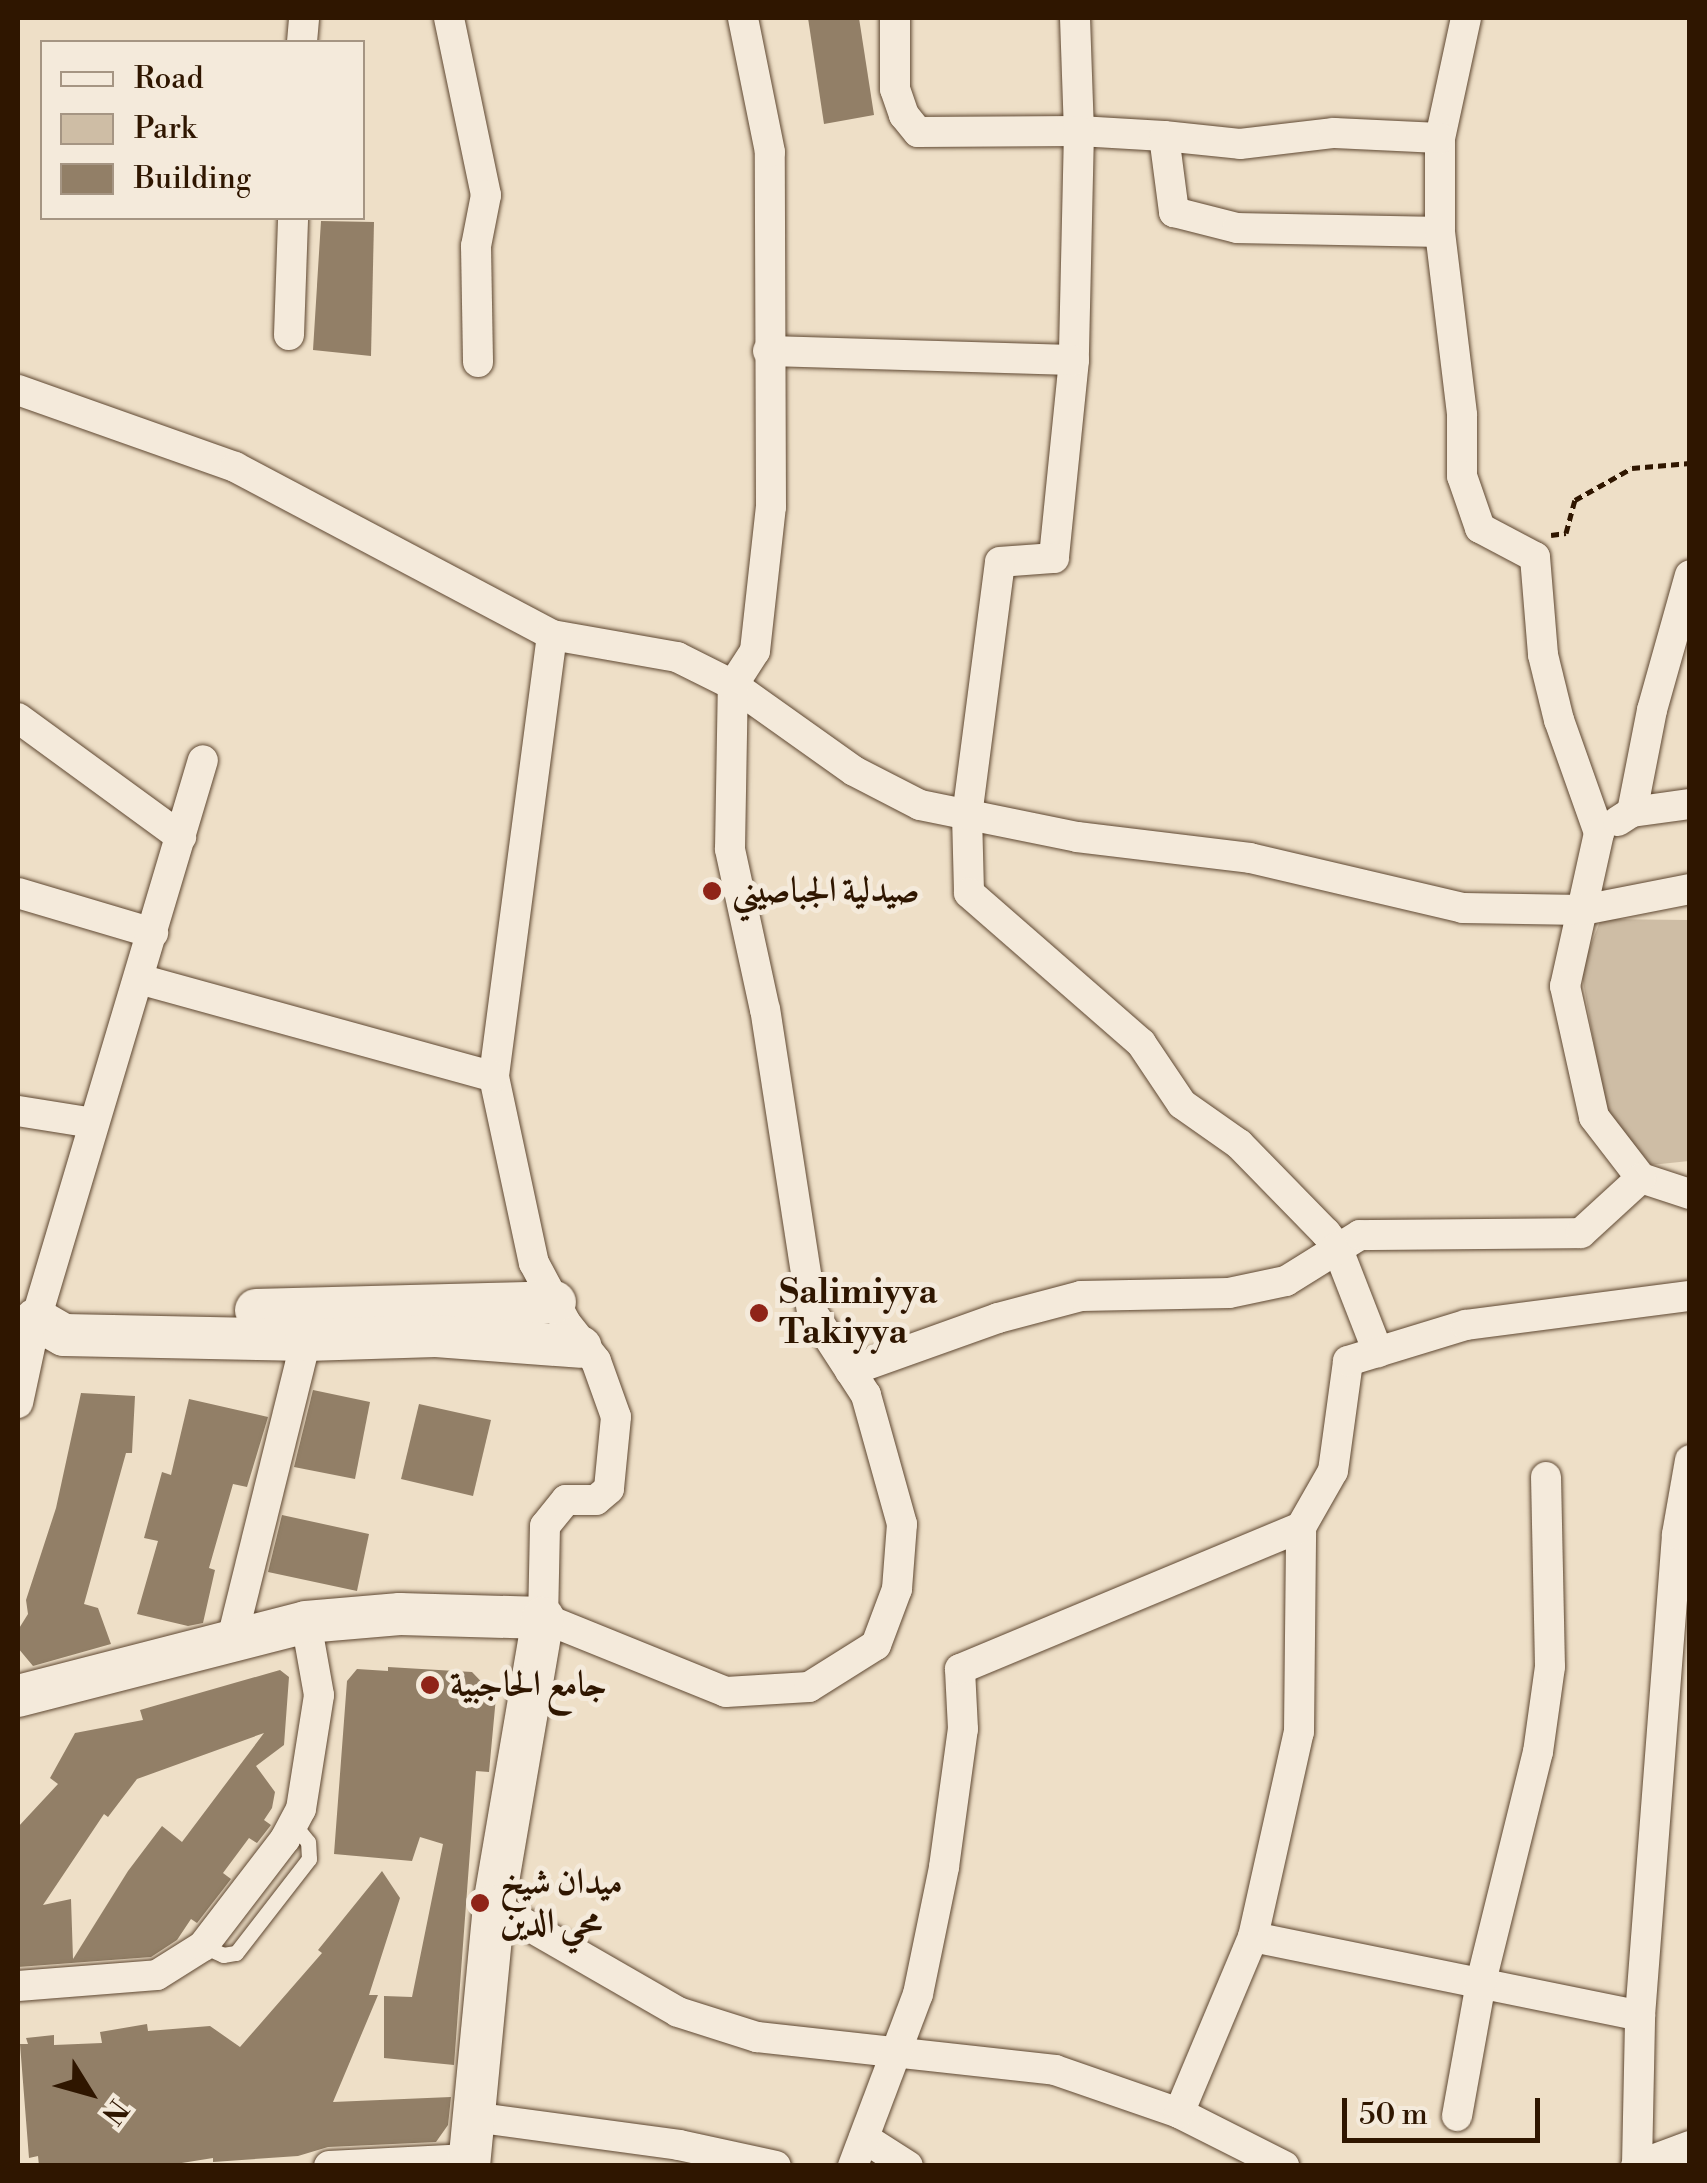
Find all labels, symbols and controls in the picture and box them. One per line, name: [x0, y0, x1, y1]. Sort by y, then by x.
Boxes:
legend: [40, 40, 365, 220]
text: Road: [134, 60, 204, 98]
text: Park: [134, 110, 196, 148]
text: Building: [134, 160, 251, 198]
place label: صيدلية الجباصيني: [732, 870, 920, 912]
marker: صيدلية الجباصيني: [701, 880, 723, 902]
place label: Salimiyya Takiyya: [779, 1272, 937, 1354]
marker: Salimiyya Takiyya: [748, 1302, 770, 1324]
place label: جامع الحاجبية: [450, 1664, 607, 1706]
marker: جامع الحاجبية: [419, 1674, 441, 1696]
place label: ميدان شيخ محي الدين: [500, 1862, 623, 1944]
marker: ميدان شيخ محي الدين: [469, 1892, 491, 1914]
north arrow: [40, 2043, 140, 2143]
scale bar: [1347, 2078, 1544, 2140]
text: N: [94, 2092, 135, 2131]
text: 50 m: [1359, 2096, 1428, 2134]

